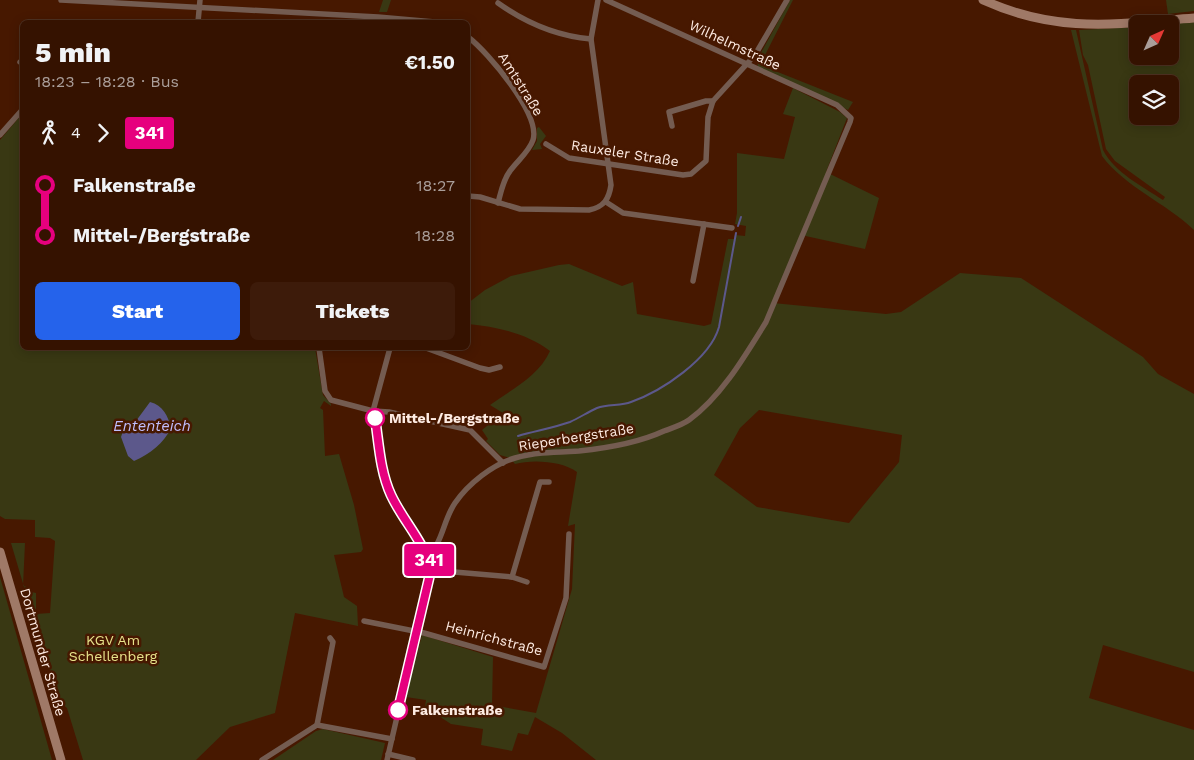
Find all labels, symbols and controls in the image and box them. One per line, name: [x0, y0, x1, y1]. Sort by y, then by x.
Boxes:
north arrow: [1129, 15, 1179, 65]
map controls: [1129, 15, 1179, 125]
street label: Wilhelmstraße: [687, 17, 783, 73]
text: 5 min: [35, 36, 111, 69]
street label: Amtstraße: [495, 49, 547, 119]
text: €1.50: [405, 51, 455, 74]
text: 18:23 – 18:28 · Bus: [35, 72, 179, 91]
button: layers: [1129, 75, 1179, 125]
icon: walk: [35, 119, 63, 147]
icon: forward: [89, 119, 117, 147]
text: 341: [135, 122, 164, 143]
text: 4: [71, 123, 81, 142]
street label: Rauxeler Straße: [570, 137, 680, 169]
text: Falkenstraße: [73, 174, 196, 197]
text: 18:27: [416, 176, 455, 195]
text: Mittel-/Bergstraße: [73, 224, 250, 247]
text: 18:28: [415, 226, 455, 245]
button: Start: [35, 282, 240, 340]
button: Tickets: [250, 282, 455, 340]
marker: Mittel-/Bergstraße: [365, 408, 385, 428]
place label: Mittel-/Bergstraße: [389, 410, 520, 426]
water label: Ententeich: [113, 417, 191, 435]
street label: Rieperbergstraße: [517, 420, 635, 454]
line badge: 341: [400, 544, 458, 576]
text: 341: [414, 549, 444, 570]
street label: Dortmunder Straße: [17, 586, 69, 718]
street label: Heinrichstraße: [444, 617, 544, 659]
park label: KGV Am Schellenberg: [69, 632, 158, 664]
marker: Falkenstraße: [388, 700, 408, 720]
place label: Falkenstraße: [412, 702, 503, 718]

